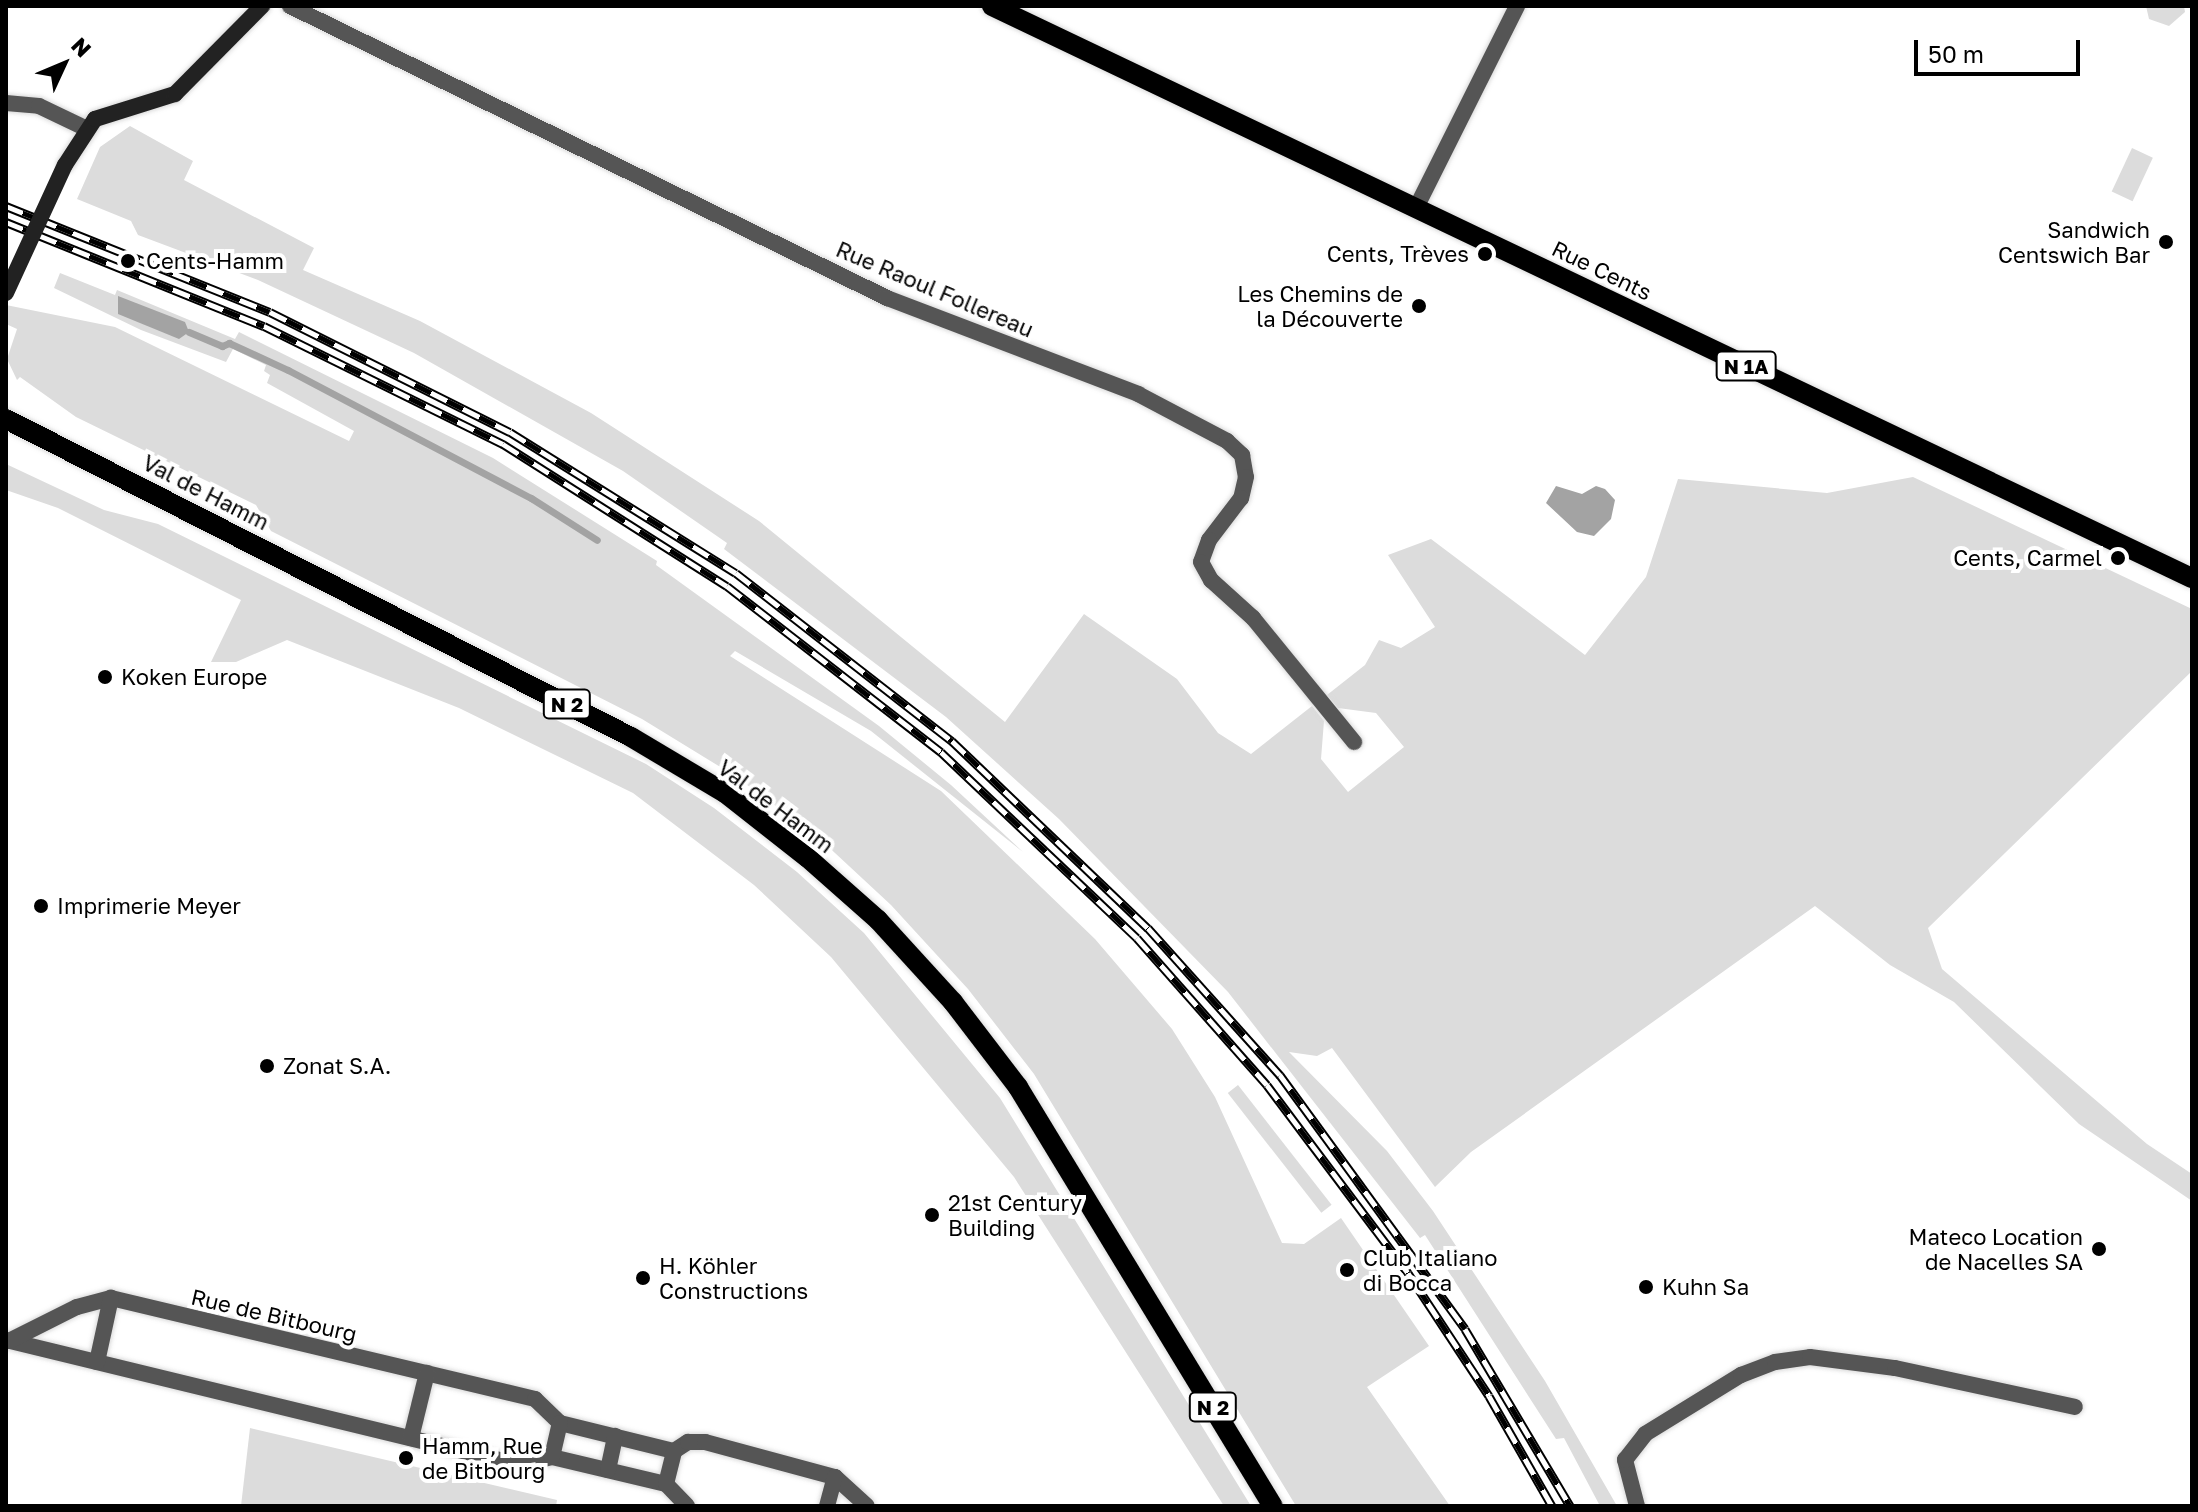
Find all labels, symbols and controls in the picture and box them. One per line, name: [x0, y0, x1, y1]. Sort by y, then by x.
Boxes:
north arrow: [24, 24, 104, 104]
scale bar: [1918, 24, 2084, 74]
text: N: [66, 32, 97, 62]
text: 50 m: [1928, 39, 1984, 68]
place label: Sandwich Centswich Bar: [1998, 216, 2150, 268]
marker: Sandwich Centswich Bar: [2157, 233, 2175, 251]
street label: Rue Raoul Follereau: [832, 235, 1038, 343]
street label: Rue Cents: [1548, 235, 1656, 305]
place label: Cents, Trèves: [1327, 241, 1469, 267]
marker: Cents, Trèves: [1476, 245, 1494, 263]
place label: Cents-Hamm: [146, 248, 284, 274]
marker: Cents-Hamm: [117, 250, 139, 272]
place label: Les Chemins de la Découverte: [1237, 280, 1403, 332]
marker: Les Chemins de la Découverte: [1410, 297, 1428, 315]
road number: N 1A: [1714, 350, 1778, 382]
street label: Val de Hamm: [138, 449, 274, 535]
place label: Cents, Carmel: [1953, 545, 2102, 571]
marker: Cents, Carmel: [2109, 549, 2127, 567]
place label: Koken Europe: [121, 664, 267, 690]
marker: Koken Europe: [96, 668, 114, 686]
road number: N 2: [541, 688, 593, 720]
street label: Val de Hamm: [713, 754, 839, 858]
place label: Imprimerie Meyer: [57, 893, 241, 919]
marker: Imprimerie Meyer: [32, 897, 50, 915]
place label: Zonat S.A.: [283, 1053, 391, 1079]
marker: Zonat S.A.: [258, 1057, 276, 1075]
place label: 21st Century Building: [948, 1189, 1082, 1240]
marker: 21st Century Building: [923, 1206, 941, 1224]
place label: Mateco Location de Nacelles SA: [1908, 1223, 2083, 1274]
marker: Mateco Location de Nacelles SA: [2090, 1240, 2108, 1258]
place label: Club Italiano di Bocca: [1363, 1244, 1498, 1296]
place label: H. Köhler Constructions: [659, 1252, 808, 1304]
marker: Club Italiano di Bocca: [1338, 1261, 1356, 1279]
marker: H. Köhler Constructions: [634, 1269, 652, 1287]
place label: Kuhn Sa: [1662, 1274, 1749, 1300]
marker: Kuhn Sa: [1637, 1278, 1655, 1296]
street label: Rue de Bitbourg: [189, 1283, 359, 1347]
road number: N 2: [1187, 1391, 1239, 1423]
place label: Hamm, Rue de Bitbourg: [422, 1432, 545, 1484]
marker: Hamm, Rue de Bitbourg: [397, 1449, 415, 1467]

